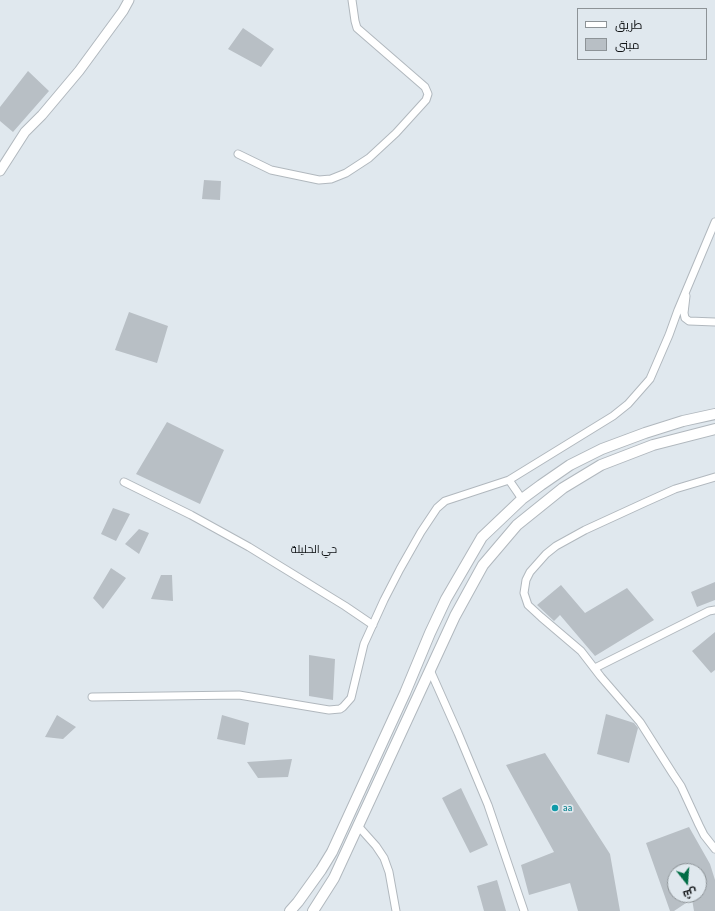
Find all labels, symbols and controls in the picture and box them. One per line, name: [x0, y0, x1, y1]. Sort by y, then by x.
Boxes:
legend: [577, 8, 707, 60]
text: طريق: [615, 18, 642, 32]
text: مبنى: [615, 38, 640, 52]
district label: حي الحليلة: [291, 543, 337, 557]
place label: aa: [563, 802, 572, 814]
marker: aa: [550, 803, 560, 813]
north arrow: [667, 863, 707, 903]
text: ش: [682, 886, 699, 901]

